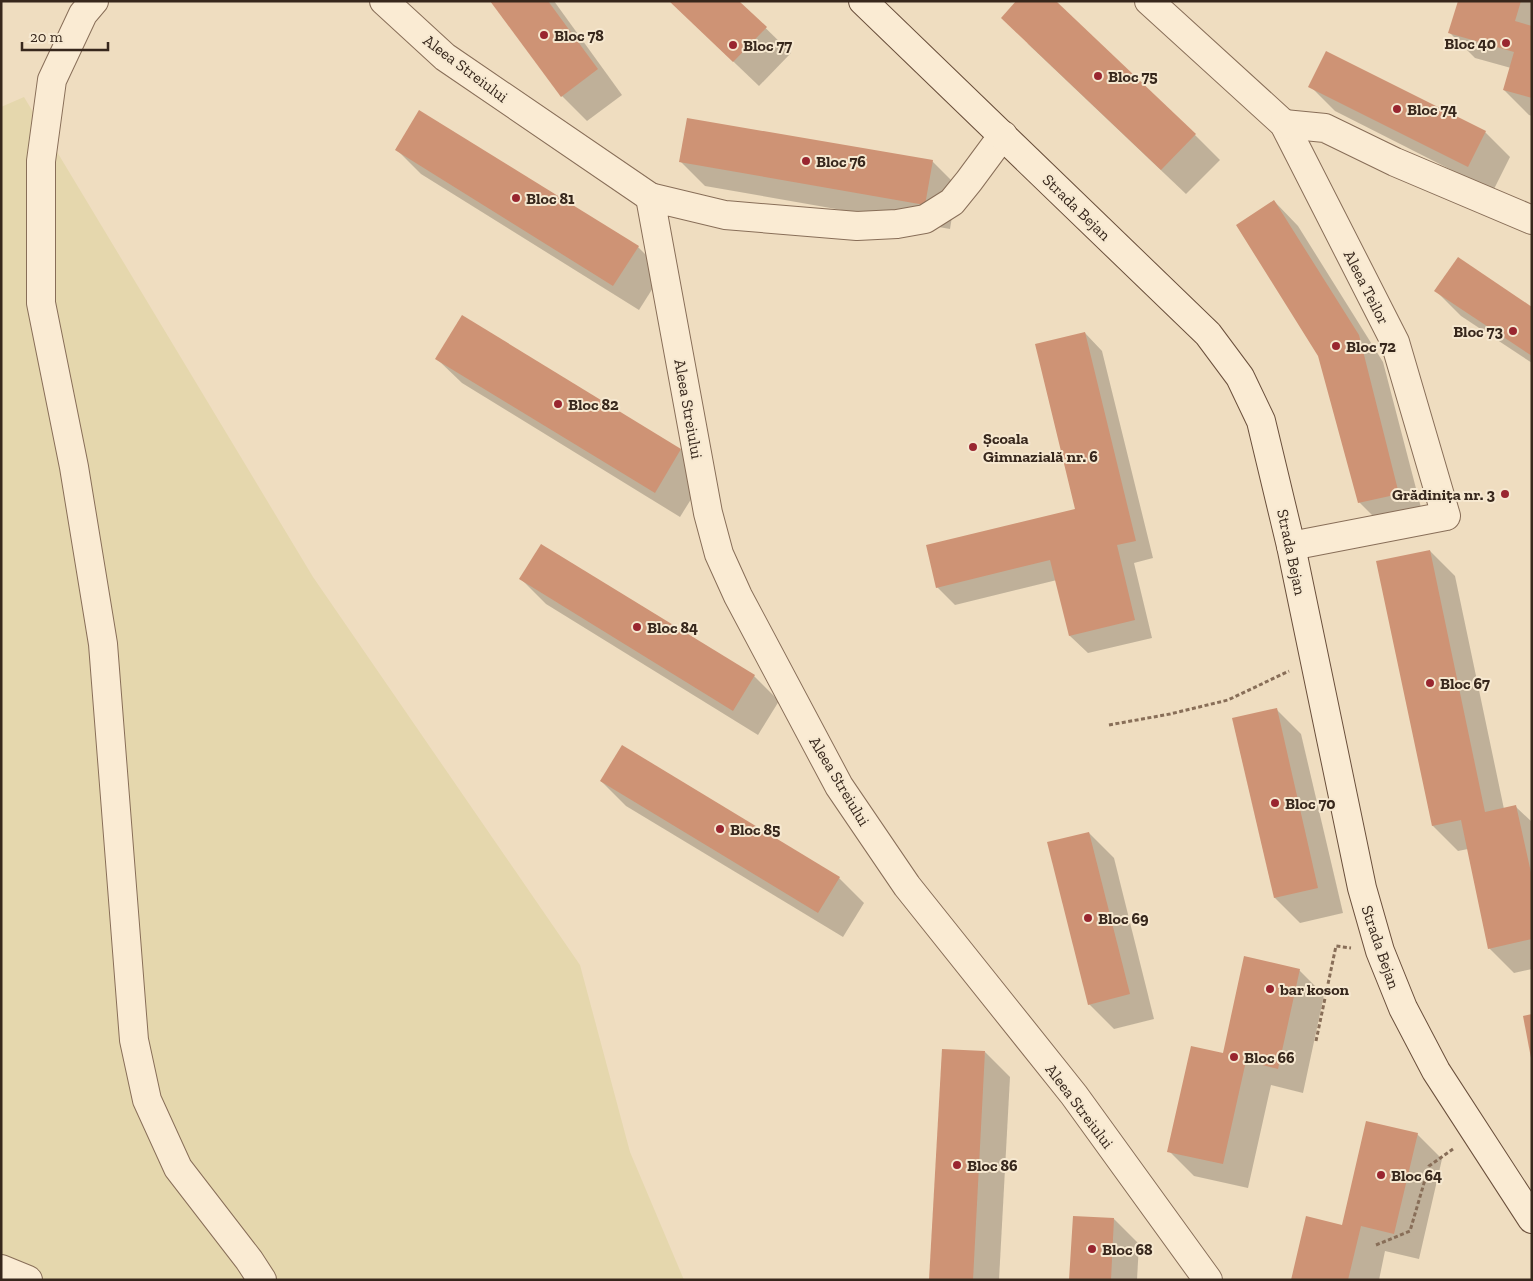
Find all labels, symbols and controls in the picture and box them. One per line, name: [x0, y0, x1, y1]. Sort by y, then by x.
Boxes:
scale bar: [22, 20, 109, 52]
place label: Bloc 78: [554, 26, 604, 45]
text: 20 m: [30, 28, 63, 46]
marker: Bloc 78: [538, 29, 550, 41]
street label: Aleea Streiului: [420, 30, 512, 107]
place label: Bloc 40: [1444, 34, 1496, 53]
place label: Bloc 77: [743, 36, 792, 55]
marker: Bloc 40: [1500, 37, 1512, 49]
marker: Bloc 77: [727, 39, 739, 51]
place label: Bloc 75: [1108, 67, 1158, 86]
marker: Bloc 75: [1092, 70, 1104, 82]
place label: Bloc 74: [1407, 100, 1457, 119]
marker: Bloc 74: [1391, 103, 1403, 115]
place label: Bloc 76: [816, 152, 866, 171]
marker: Bloc 76: [800, 155, 812, 167]
street label: Strada Bejan: [1039, 170, 1115, 245]
place label: Bloc 81: [526, 189, 575, 208]
marker: Bloc 81: [510, 192, 522, 204]
street label: Aleea Teilor: [1340, 247, 1393, 328]
place label: Bloc 73: [1453, 322, 1503, 341]
marker: Bloc 73: [1507, 325, 1519, 337]
place label: Bloc 72: [1346, 337, 1396, 356]
marker: Bloc 72: [1330, 340, 1342, 352]
street label: Aleea Streiului: [670, 358, 707, 461]
place label: Bloc 82: [568, 395, 619, 414]
marker: Bloc 82: [552, 398, 564, 410]
place label: Școala Gimnazială nr. 6: [983, 429, 1098, 466]
marker: Școala Gimnazială nr. 6: [967, 441, 979, 453]
place label: Grădinița nr. 3: [1392, 485, 1495, 504]
marker: Grădinița nr. 3: [1499, 488, 1511, 500]
street label: Strada Bejan: [1273, 507, 1310, 598]
place label: Bloc 84: [647, 618, 698, 637]
marker: Bloc 84: [631, 621, 643, 633]
place label: Bloc 67: [1440, 674, 1490, 693]
marker: Bloc 67: [1424, 677, 1436, 689]
street label: Aleea Streiului: [805, 733, 874, 830]
place label: Bloc 70: [1285, 794, 1336, 813]
marker: Bloc 70: [1269, 797, 1281, 809]
place label: Bloc 85: [730, 820, 780, 839]
marker: Bloc 85: [714, 823, 726, 835]
street label: Strada Bejan: [1357, 903, 1404, 992]
place label: Bloc 69: [1098, 909, 1149, 928]
marker: Bloc 69: [1082, 912, 1094, 924]
place label: bar koson: [1279, 980, 1350, 999]
marker: bar koson: [1264, 983, 1276, 995]
place label: Bloc 66: [1244, 1048, 1295, 1067]
marker: Bloc 66: [1228, 1051, 1240, 1063]
street label: Aleea Streiului: [1042, 1060, 1118, 1153]
place label: Bloc 86: [967, 1156, 1018, 1175]
marker: Bloc 86: [951, 1159, 963, 1171]
place label: Bloc 64: [1391, 1166, 1442, 1185]
marker: Bloc 64: [1375, 1169, 1387, 1181]
place label: Bloc 68: [1102, 1240, 1153, 1259]
marker: Bloc 68: [1086, 1243, 1098, 1255]

